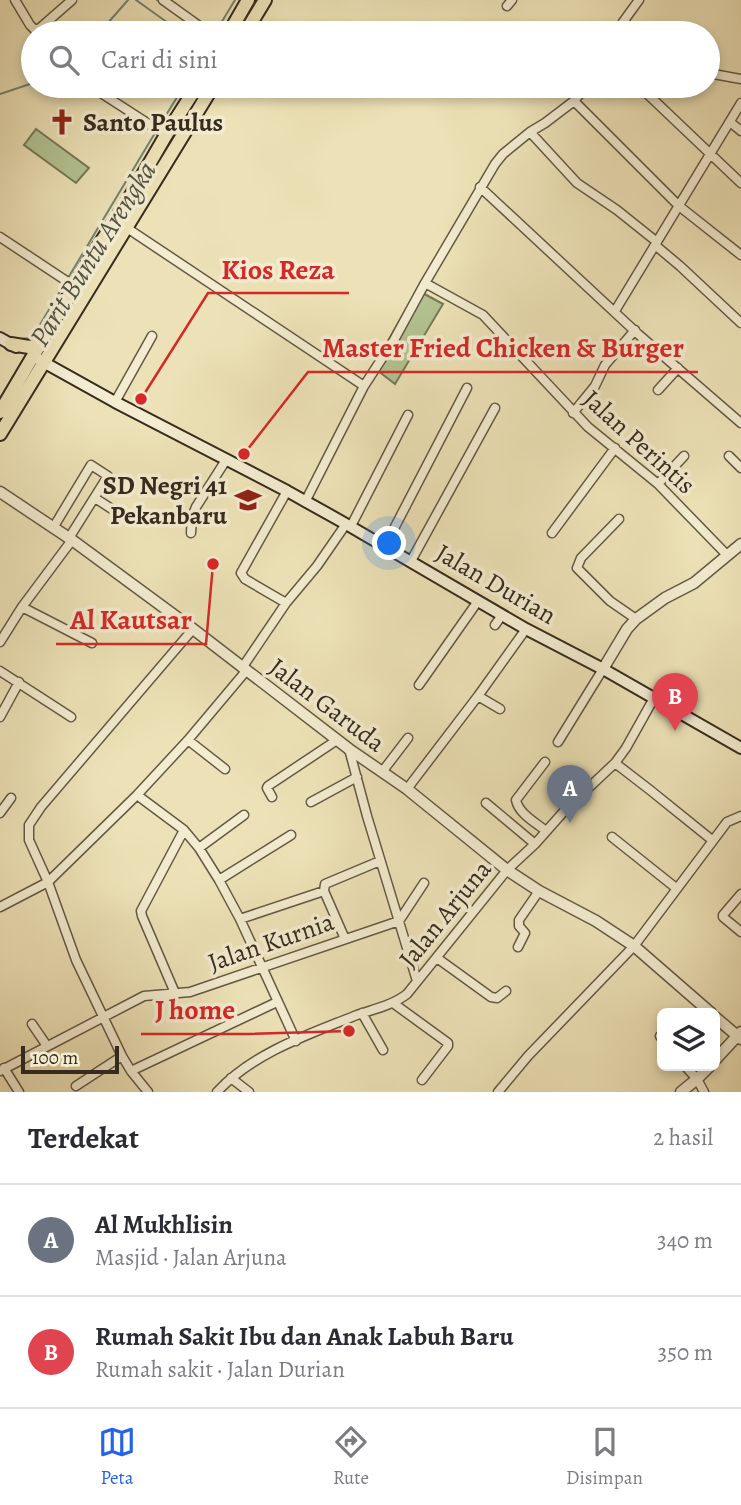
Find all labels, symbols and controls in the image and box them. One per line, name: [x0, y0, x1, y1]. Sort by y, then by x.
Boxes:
search box: [21, 21, 720, 98]
icon: search: [45, 41, 83, 79]
text: Cari di sini: [101, 42, 218, 77]
place label: Santo Paulus: [83, 105, 223, 140]
church icon: Santo Paulus: [47, 107, 77, 137]
water label: Parit Buntu Arengka: [21, 154, 165, 354]
callout: Kios Reza: [208, 244, 349, 293]
text: Kios Reza: [221, 251, 335, 289]
callout: Master Fried Chicken & Burger: [308, 323, 698, 372]
text: Master Fried Chicken & Burger: [322, 329, 684, 367]
street label: Jalan Perintis: [575, 382, 703, 502]
place label: SD Negri 41 Pekanbaru: [103, 468, 228, 533]
school or university icon: SD Negri 41 Pekanbaru: [233, 485, 263, 515]
your location: [372, 526, 406, 560]
street label: Jalan Durian: [429, 535, 563, 633]
callout: Al Kautsar: [56, 595, 206, 644]
text: Al Kautsar: [69, 601, 193, 639]
street label: Jalan Garuda: [262, 650, 392, 760]
pin: B: [652, 673, 698, 731]
pin: A: [547, 765, 593, 823]
street label: Jalan Arjuna: [391, 853, 499, 975]
street label: Jalan Kurnia: [203, 904, 339, 980]
callout: J home: [141, 985, 249, 1034]
text: J home: [155, 991, 235, 1029]
map controls: [657, 1008, 720, 1071]
button: layers: [657, 1008, 720, 1071]
scale bar: [21, 1043, 119, 1075]
text: 100 m: [32, 1045, 78, 1071]
text: Terdekat: [28, 1118, 139, 1158]
text: 2 hasil: [653, 1122, 713, 1153]
text: Al Mukhlisin: [95, 1207, 233, 1242]
text: A: [44, 1225, 58, 1256]
text: 340 m: [657, 1225, 713, 1256]
text: Masjid · Jalan Arjuna: [95, 1242, 287, 1273]
text: Rumah Sakit Ibu dan Anak Labuh Baru: [95, 1319, 514, 1354]
text: B: [44, 1337, 58, 1368]
text: 350 m: [658, 1337, 713, 1368]
text: Rumah sakit · Jalan Durian: [95, 1354, 345, 1385]
tab: Peta: [98, 1423, 136, 1491]
tab: Rute: [332, 1423, 370, 1491]
tab: Disimpan: [566, 1423, 643, 1491]

